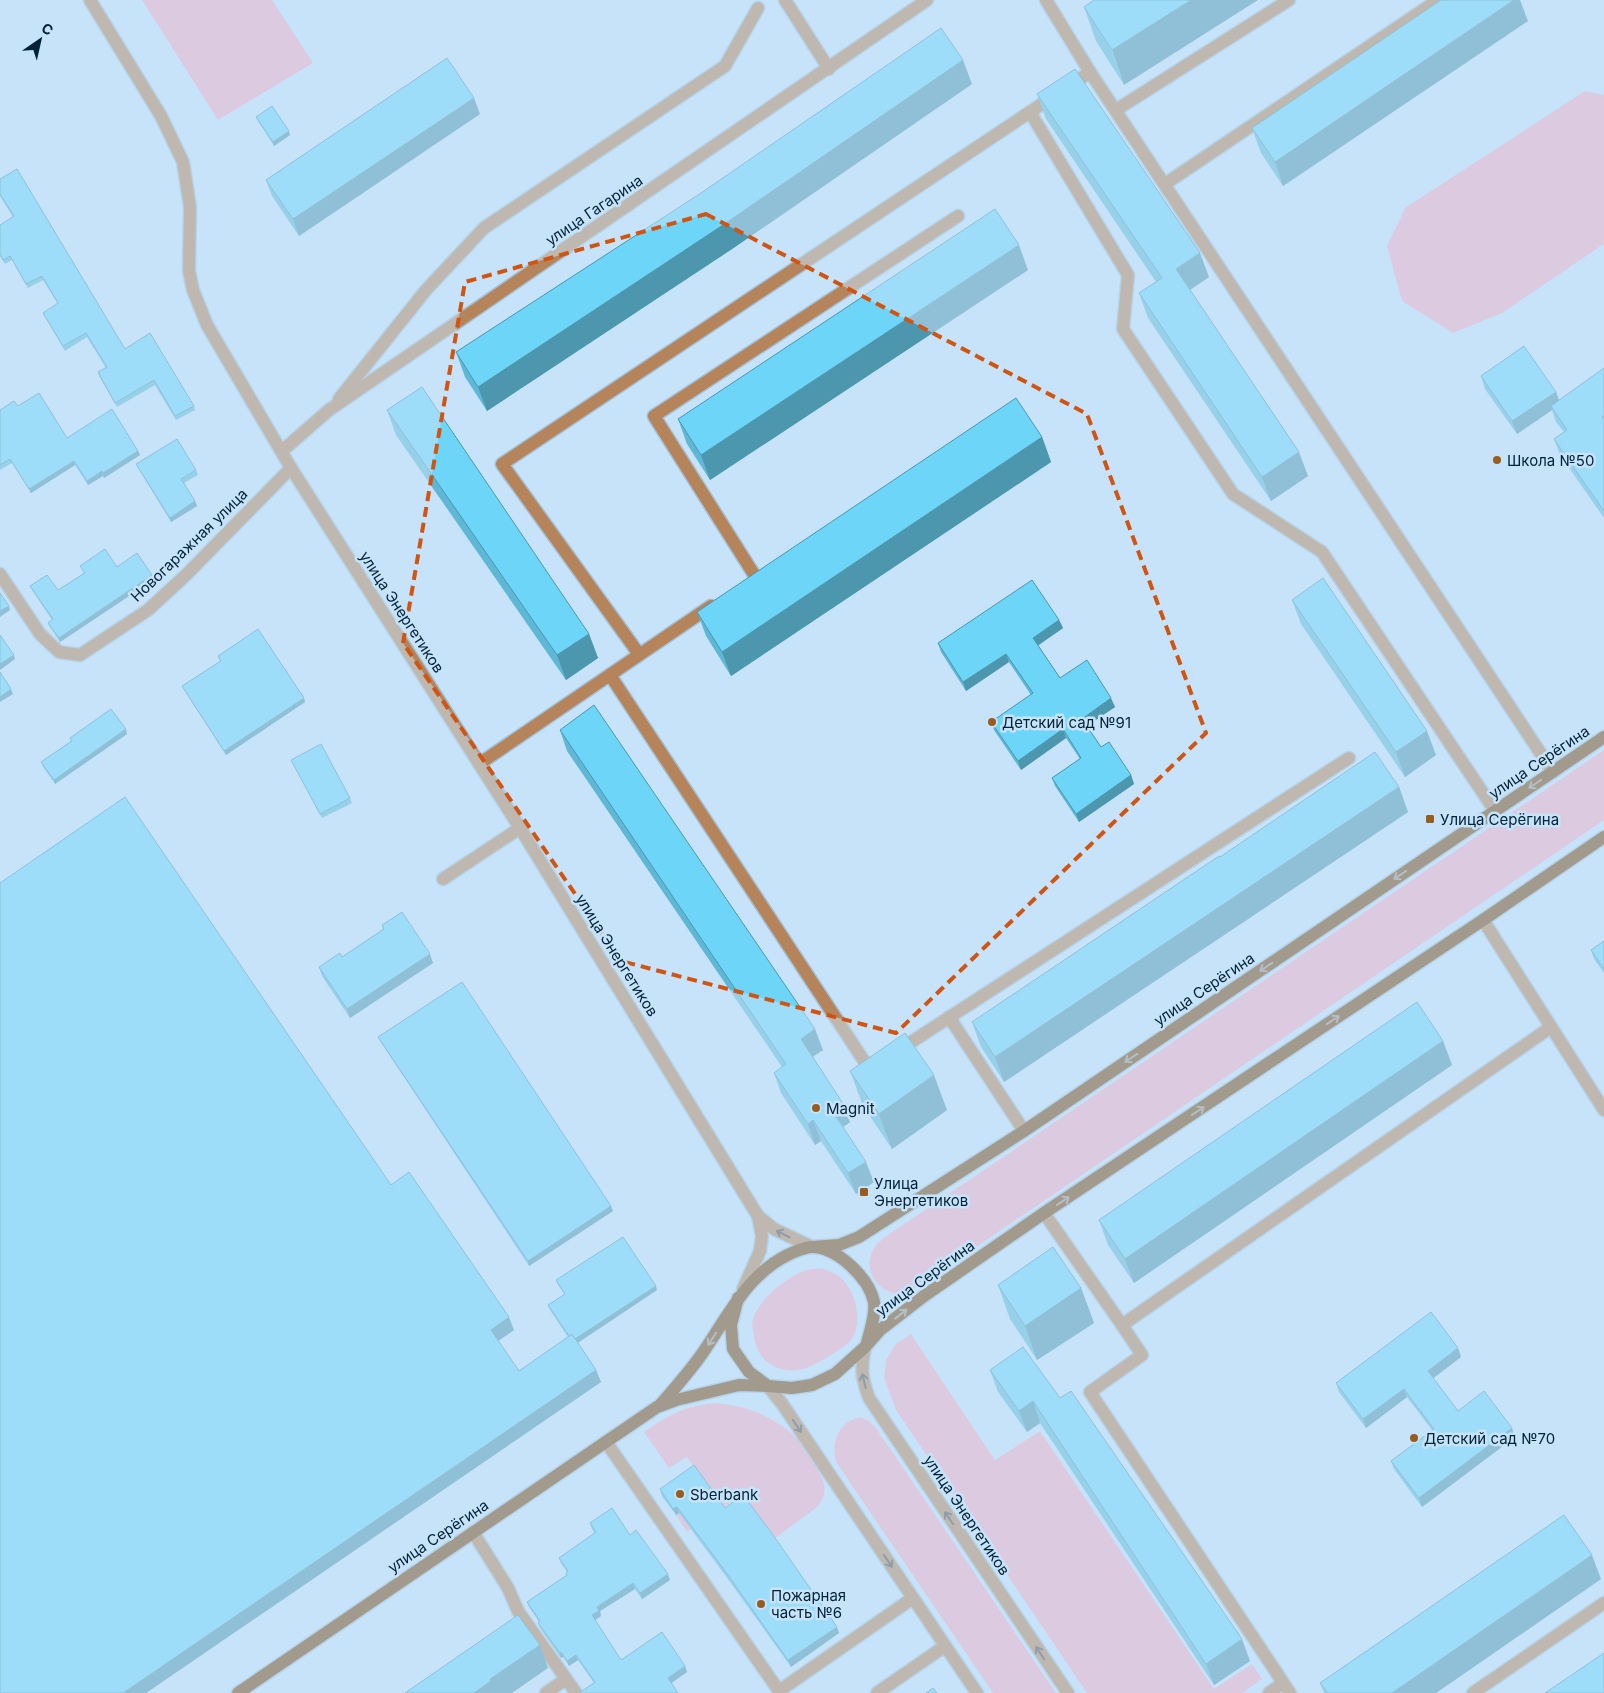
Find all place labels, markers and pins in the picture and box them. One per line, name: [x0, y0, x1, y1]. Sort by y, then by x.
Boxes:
place label: Школа №50: [1507, 451, 1594, 470]
marker: Школа №50: [1491, 454, 1503, 466]
place label: Детский сад №91: [1002, 713, 1131, 732]
marker: Детский сад №91: [986, 716, 998, 728]
place label: Улица Серёгина: [1440, 810, 1559, 829]
marker: Улица Серёгина: [1424, 813, 1436, 825]
place label: Magnit: [826, 1099, 875, 1118]
marker: Magnit: [810, 1102, 822, 1114]
place label: Улица Энергетиков: [874, 1174, 968, 1210]
marker: Улица Энергетиков: [858, 1186, 870, 1198]
place label: Детский сад №70: [1424, 1429, 1555, 1448]
marker: Детский сад №70: [1408, 1432, 1420, 1444]
place label: Sberbank: [690, 1485, 759, 1504]
marker: Sberbank: [674, 1488, 686, 1500]
place label: Пожарная часть №6: [771, 1586, 846, 1622]
marker: Пожарная часть №6: [755, 1598, 767, 1610]

